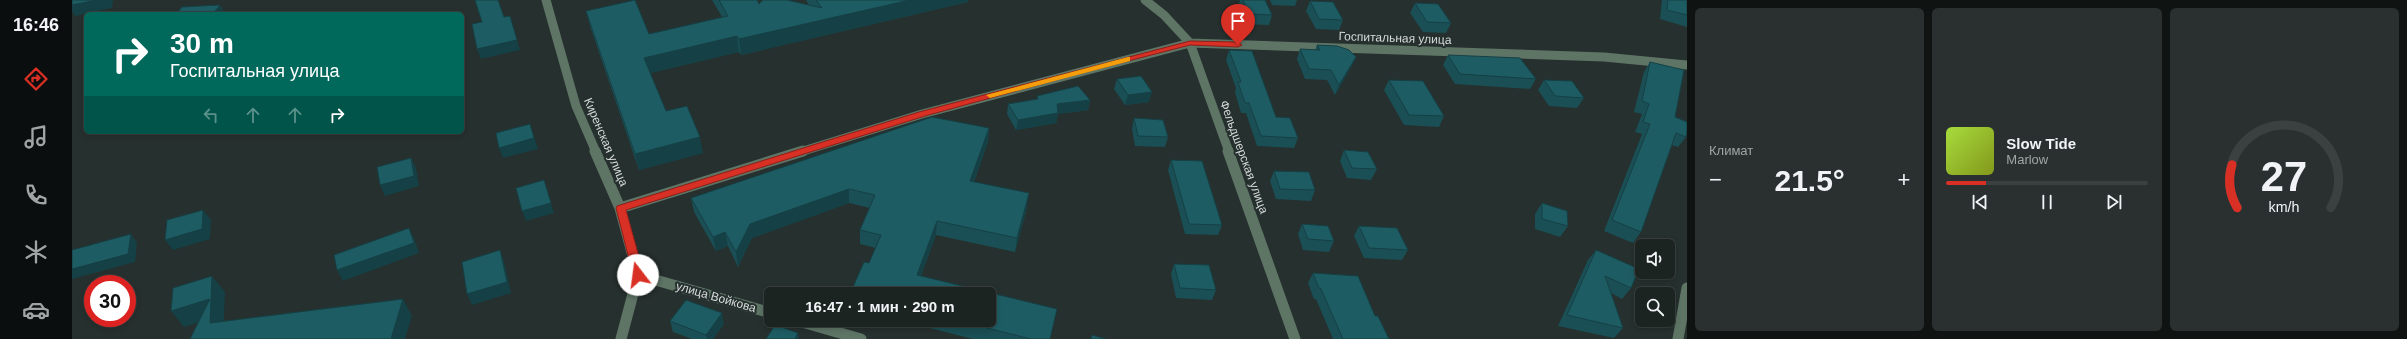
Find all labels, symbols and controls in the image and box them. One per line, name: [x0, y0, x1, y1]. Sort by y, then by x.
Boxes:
pin: [1221, 4, 1255, 45]
icon: arrive: [1227, 10, 1249, 32]
text: 16:46: [13, 15, 59, 35]
icon: right: [104, 28, 156, 80]
text: 30 m: [170, 28, 234, 59]
street label: Госпитальная улица: [1338, 29, 1452, 47]
text: Госпитальная улица: [170, 61, 339, 81]
icon: directions: [22, 65, 50, 93]
street label: Киренская улица: [581, 96, 631, 189]
street label: Фельдшерская улица: [1217, 98, 1271, 216]
icon: left: [200, 104, 222, 126]
icon: ahead: [242, 104, 264, 126]
icon: ahead: [284, 104, 306, 126]
icon: right: [326, 104, 348, 126]
icon: music: [22, 123, 50, 151]
text: Slow Tide: [2006, 135, 2076, 152]
text: Климат: [1709, 143, 1753, 158]
text: Marlow: [2006, 152, 2048, 167]
text: 27: [2261, 152, 2307, 199]
text: 21.5°: [1774, 164, 1845, 197]
text: −: [1709, 167, 1722, 192]
text: +: [1897, 167, 1910, 192]
icon: phone: [22, 181, 50, 209]
icon: previous: [1969, 191, 1991, 213]
icon: pause: [2036, 191, 2058, 213]
icon: next: [2103, 191, 2125, 213]
text: km/h: [2269, 198, 2300, 214]
icon: climate: [22, 238, 50, 266]
map controls: [1635, 239, 1675, 327]
button: sound: [1635, 239, 1675, 279]
position arrow: [617, 254, 659, 296]
speed limit sign: 30: [84, 275, 136, 327]
street label: улица Войкова: [674, 279, 758, 315]
button: search: [1635, 287, 1675, 327]
icon: car: [22, 296, 50, 324]
text: 16:47 · 1 мин · 290 m: [805, 298, 955, 315]

